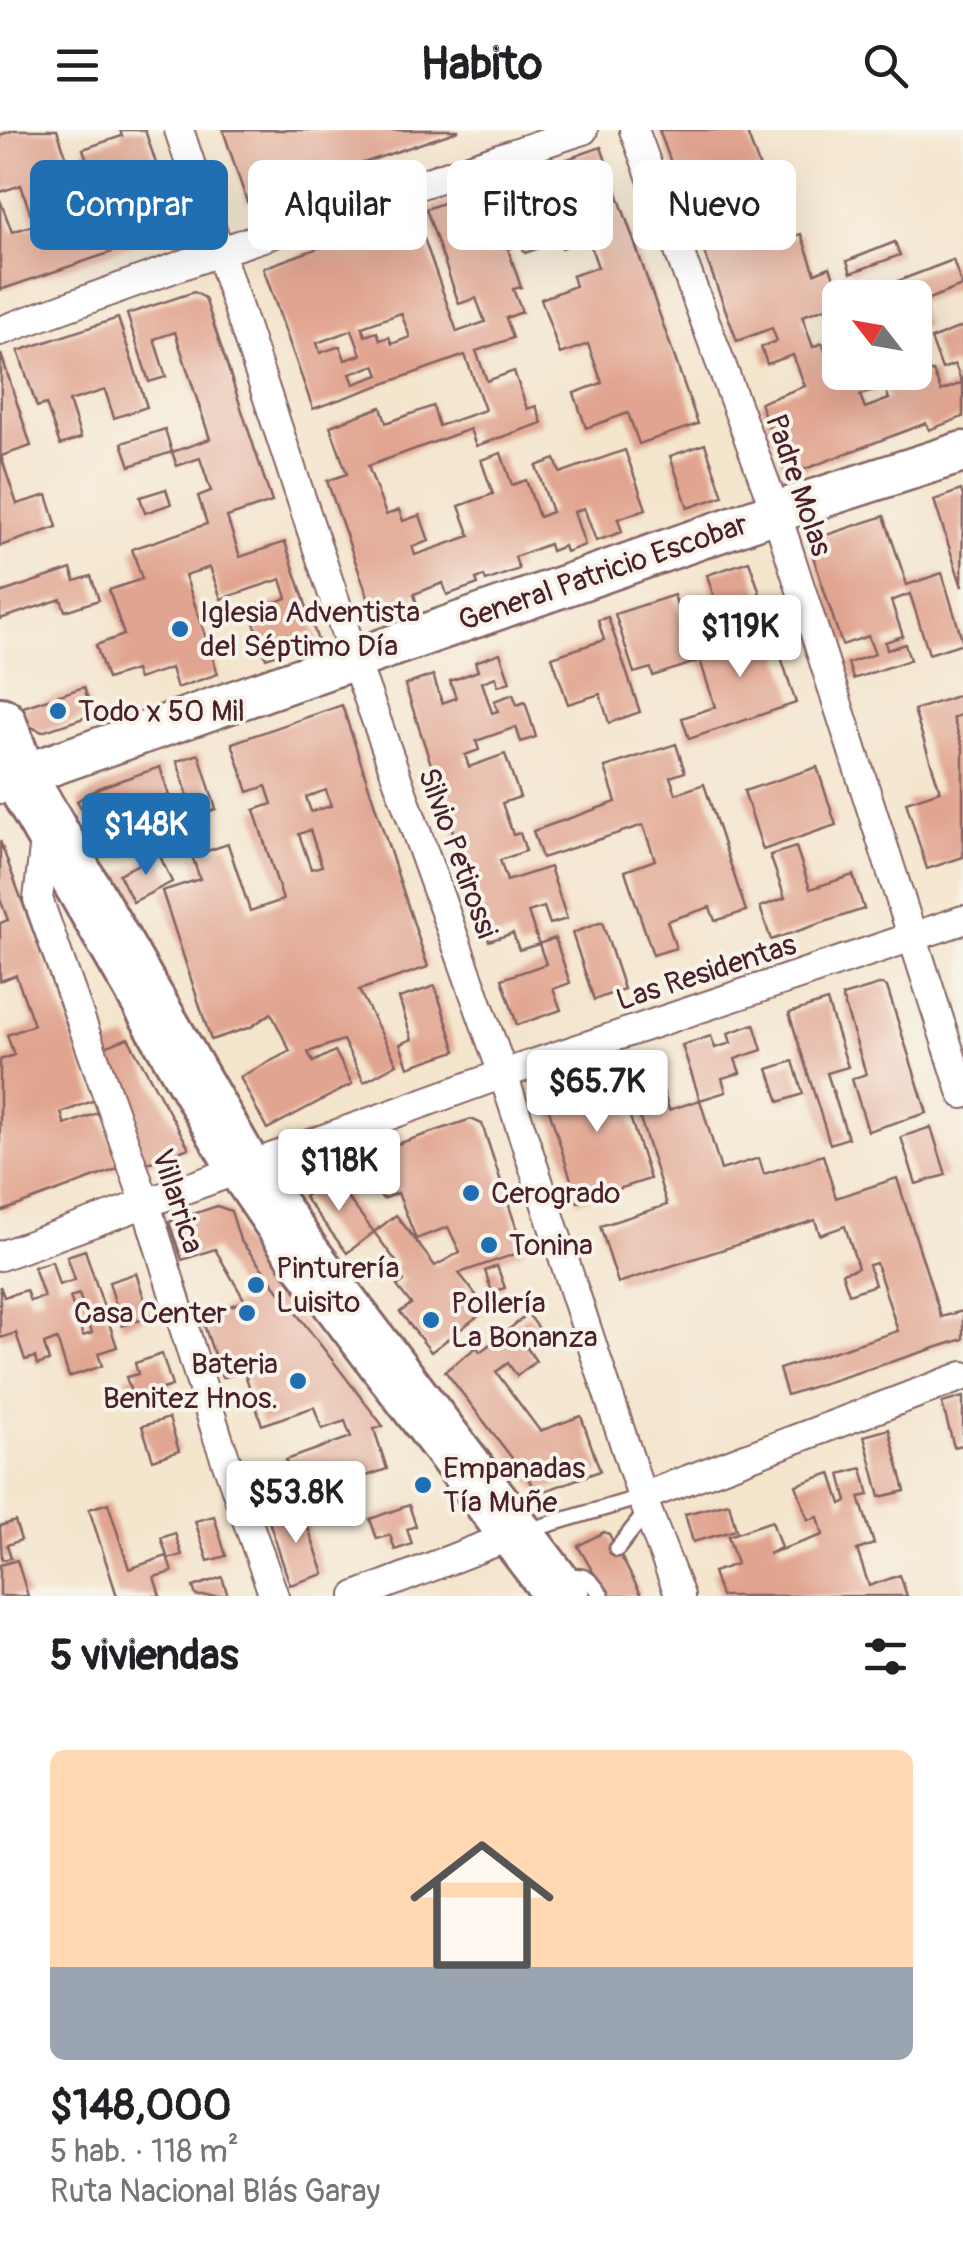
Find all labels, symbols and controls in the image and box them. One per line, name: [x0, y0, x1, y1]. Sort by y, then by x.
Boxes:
text: Habito: [421, 37, 542, 93]
icon: menu: [50, 38, 105, 93]
icon: search: [858, 38, 913, 93]
chip: Comprar: [30, 160, 228, 250]
chip: Alquilar: [248, 160, 427, 250]
chip: Filtros: [447, 160, 613, 250]
chip: Nuevo: [633, 160, 796, 250]
north arrow: [822, 280, 932, 390]
map controls: [822, 280, 932, 390]
street label: Padre Molas: [757, 409, 840, 561]
street label: General Patricio Escobar: [454, 505, 753, 639]
place label: Iglesia Adventista del Séptimo Día: [200, 594, 420, 665]
pin: $119K: [670, 595, 810, 680]
text: $119K: [701, 607, 779, 647]
marker: Iglesia Adventista del Séptimo Día: [169, 618, 191, 640]
place label: Todo x 50 Mil: [78, 693, 245, 730]
marker: Todo x 50 Mil: [47, 700, 69, 722]
street label: Silvio Petirossi: [410, 763, 505, 943]
pin: $148K: [76, 793, 216, 878]
text: $148K: [104, 805, 188, 845]
street label: Las Residentas: [611, 926, 801, 1019]
pin: $65.7K: [516, 1050, 678, 1135]
text: $65.7K: [549, 1062, 645, 1102]
pin: $118K: [269, 1129, 409, 1214]
text: $118K: [300, 1141, 378, 1181]
street label: Villarrica: [143, 1144, 212, 1258]
place label: Cerogrado: [491, 1175, 620, 1212]
marker: Cerogrado: [460, 1182, 482, 1204]
place label: Tonina: [509, 1227, 593, 1264]
marker: Tonina: [478, 1234, 500, 1256]
place label: Pinturería Luisito: [276, 1250, 399, 1321]
marker: Pinturería Luisito: [245, 1274, 267, 1296]
place label: Pollería La Bonanza: [451, 1285, 598, 1356]
place label: Casa Center: [74, 1295, 227, 1332]
marker: Casa Center: [236, 1302, 258, 1324]
marker: Pollería La Bonanza: [420, 1309, 442, 1331]
place label: Bateria Benitez Hnos.: [103, 1346, 278, 1417]
marker: Bateria Benitez Hnos.: [287, 1370, 309, 1392]
place label: Empanadas Tía Muñe: [443, 1450, 585, 1521]
pin: $53.8K: [215, 1461, 377, 1546]
text: $53.8K: [249, 1473, 343, 1513]
marker: Empanadas Tía Muñe: [412, 1474, 434, 1496]
icon: filters: [858, 1629, 913, 1684]
text: 5 viviendas: [50, 1630, 238, 1682]
icon: home: [392, 1815, 572, 1995]
text: $148,000: [50, 2080, 231, 2132]
text: 5 hab. · 118 m²: [50, 2132, 239, 2172]
text: Ruta Nacional Blás Garay: [50, 2172, 380, 2212]

